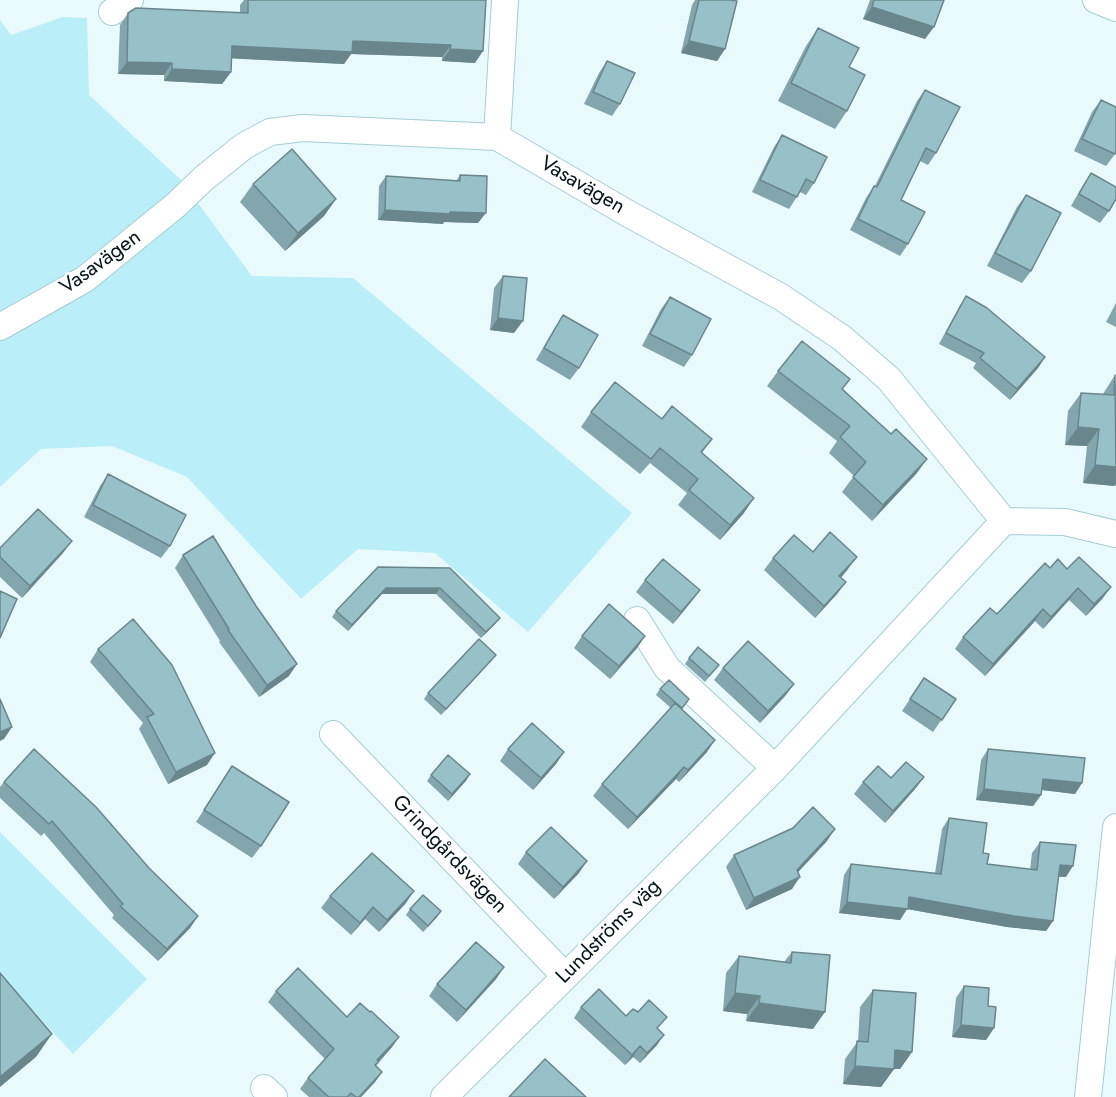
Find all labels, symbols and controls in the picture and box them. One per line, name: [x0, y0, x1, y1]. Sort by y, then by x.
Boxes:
street label: Vasavägen: [535, 152, 629, 220]
street label: Vasavägen: [56, 225, 146, 301]
street label: Grindgårdsvägen: [386, 791, 512, 919]
street label: Lundströms väg: [551, 874, 667, 990]

